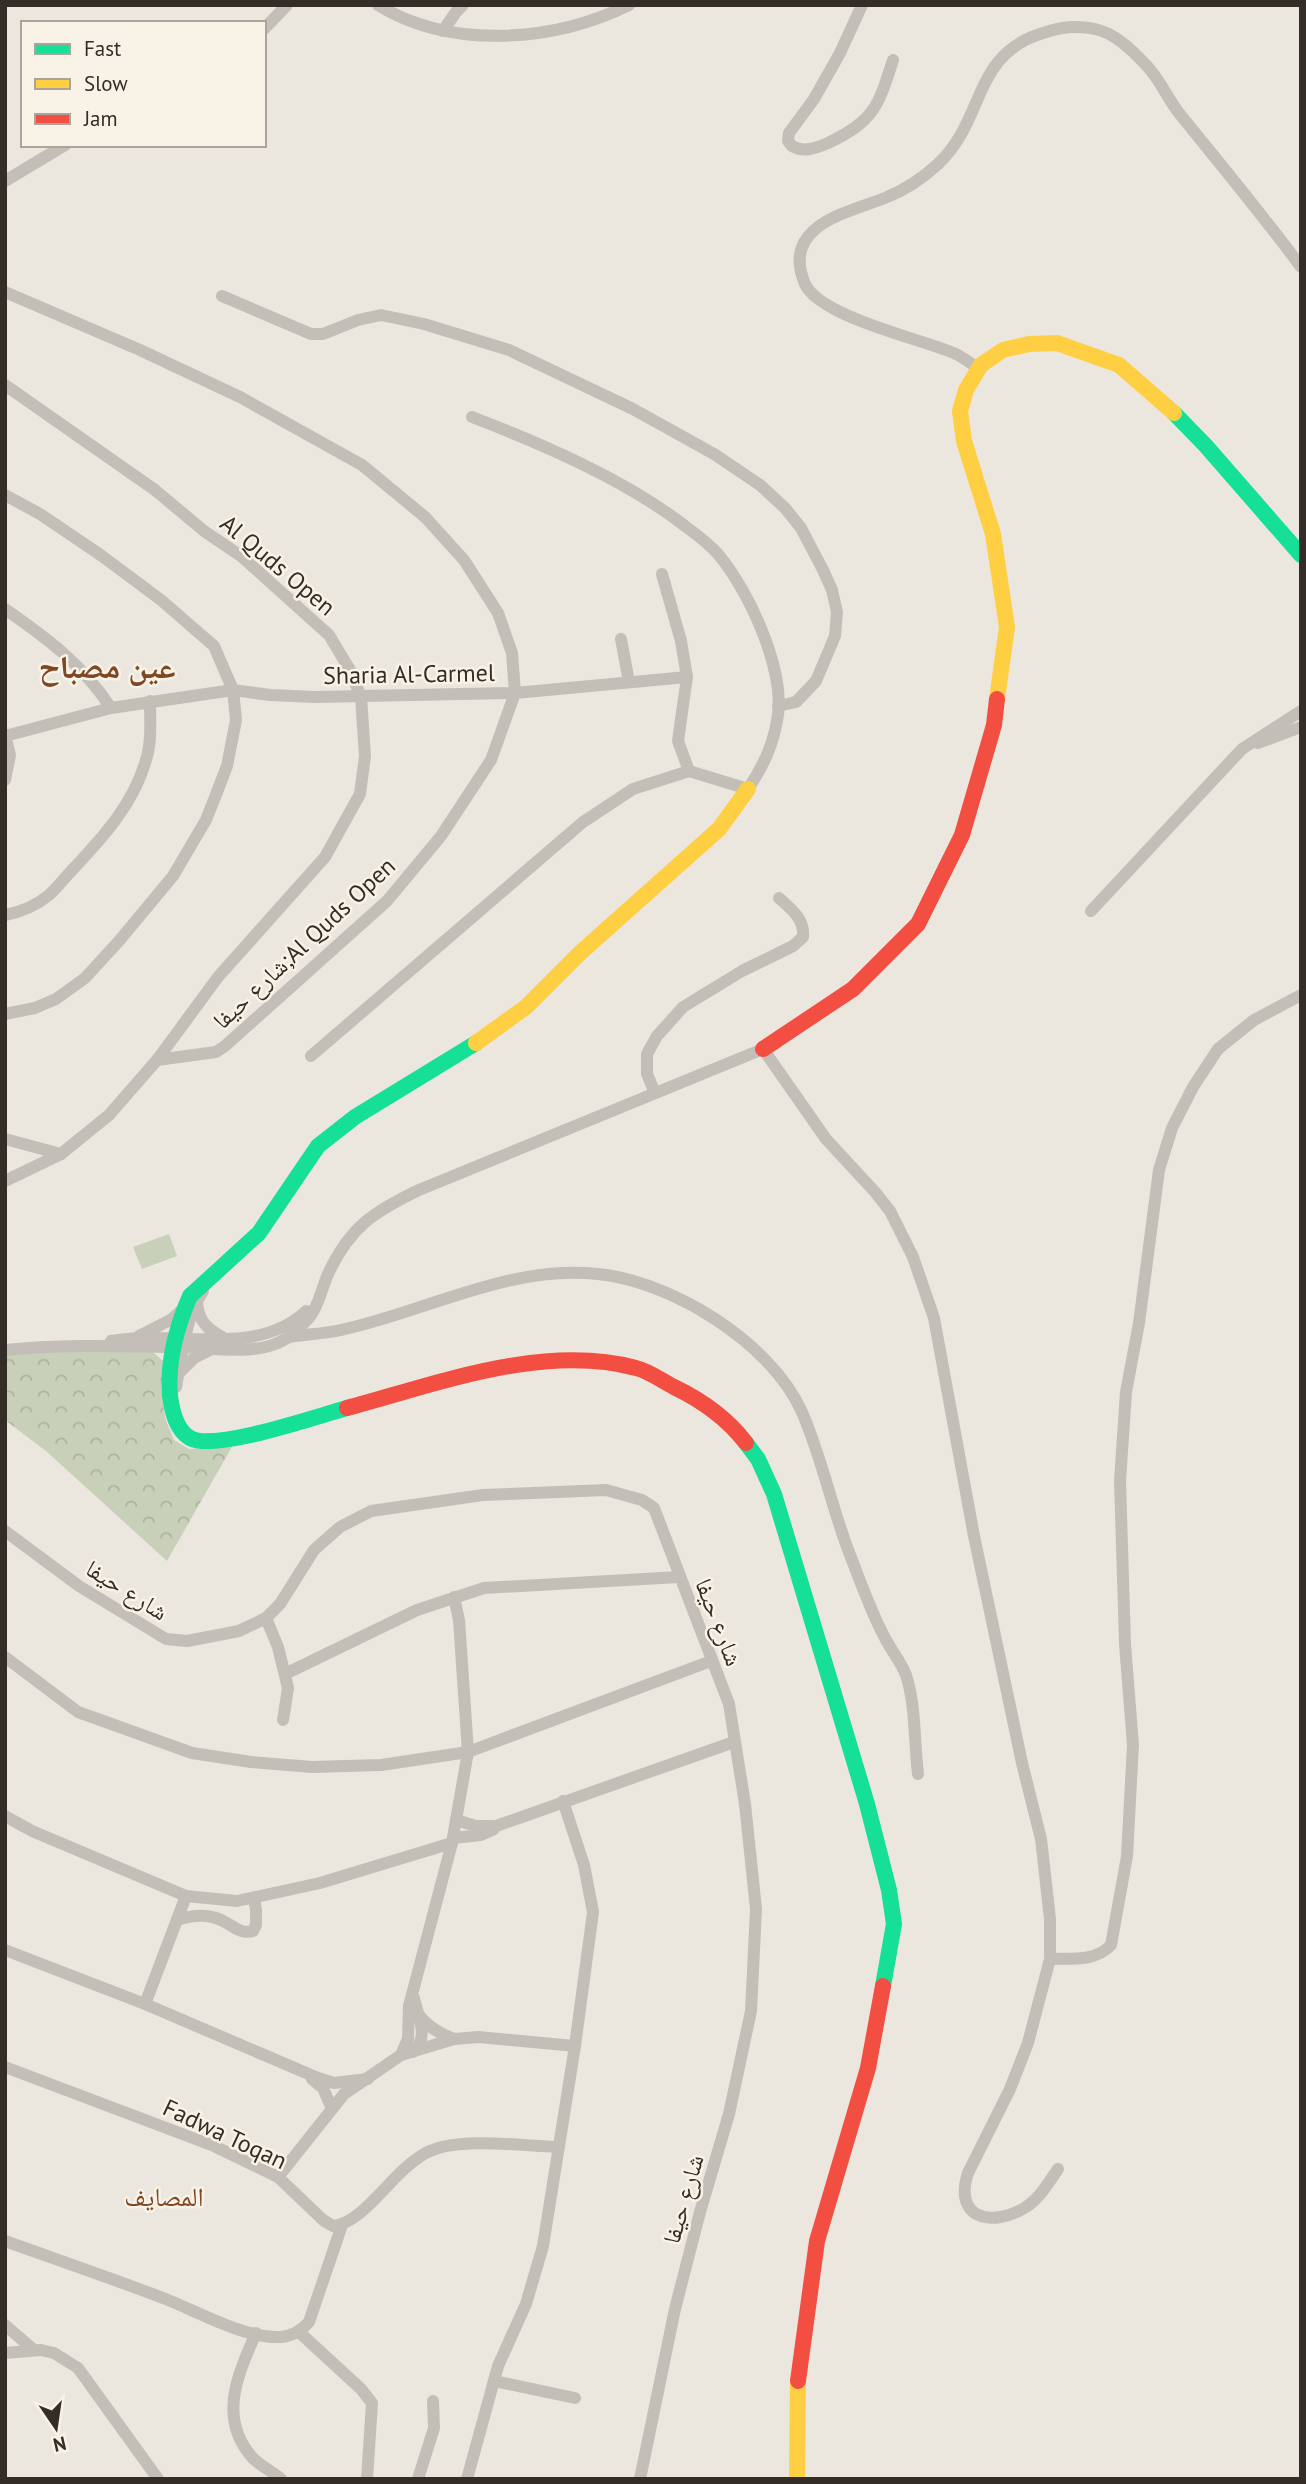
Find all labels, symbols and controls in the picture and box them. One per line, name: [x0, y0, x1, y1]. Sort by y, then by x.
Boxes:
legend: [21, 21, 266, 147]
text: Fast: [84, 35, 121, 62]
text: Slow: [84, 70, 128, 97]
text: Jam: [83, 105, 118, 132]
street label: Al Quds Open: [214, 508, 342, 622]
district label: عين مصباح: [38, 645, 176, 687]
street label: Sharia Al-Carmel: [323, 657, 495, 691]
street label: شارع حيفا;Al Quds Open: [206, 850, 402, 1036]
street label: شارع حيفا: [80, 1553, 174, 1627]
street label: شارع حيفا: [688, 1574, 750, 1670]
street label: Fadwa Toqan: [158, 2092, 292, 2176]
street label: شارع حيفا: [656, 2151, 710, 2247]
district label: المصايف: [124, 2180, 204, 2213]
north arrow: [21, 2393, 91, 2463]
text: N: [51, 2431, 69, 2458]

